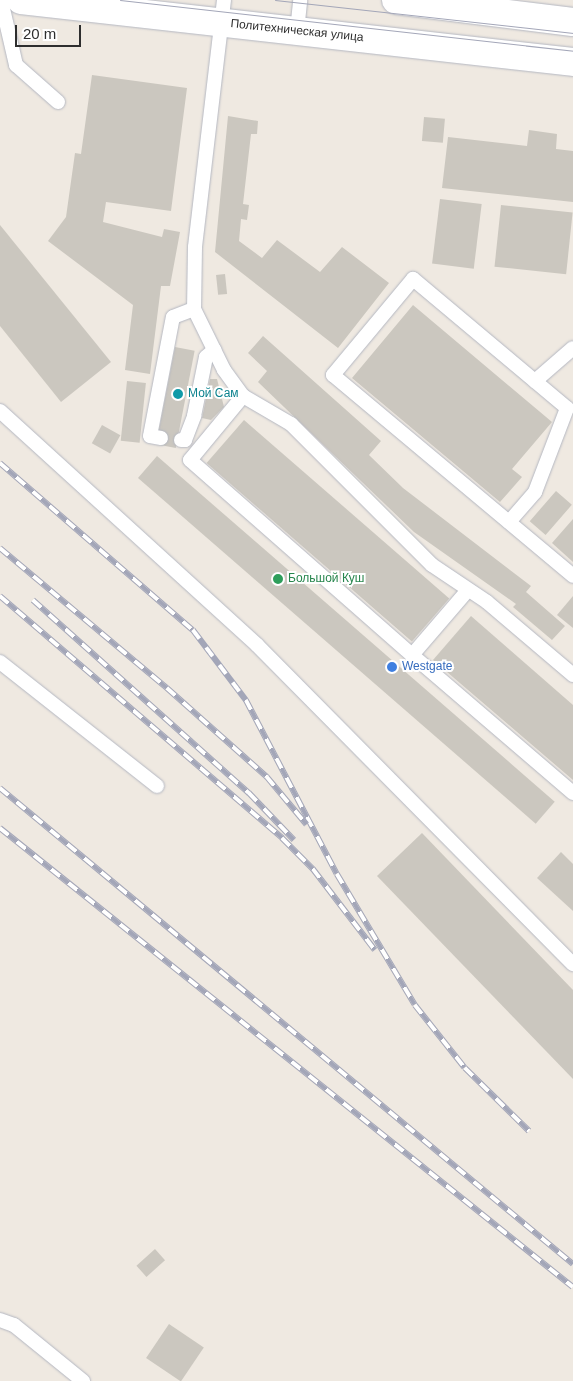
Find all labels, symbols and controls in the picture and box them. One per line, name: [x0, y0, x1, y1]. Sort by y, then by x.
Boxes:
scale bar: [18, 15, 84, 47]
street label: Политехническая улица: [230, 17, 364, 45]
text: 20 m: [23, 25, 56, 42]
place label: Мой Сам: [188, 387, 239, 401]
marker: Мой Сам: [172, 388, 184, 400]
place label: Большой Куш: [288, 572, 364, 586]
marker: Большой Куш: [272, 573, 284, 585]
place label: Westgate: [402, 660, 452, 674]
marker: Westgate: [386, 661, 398, 673]

